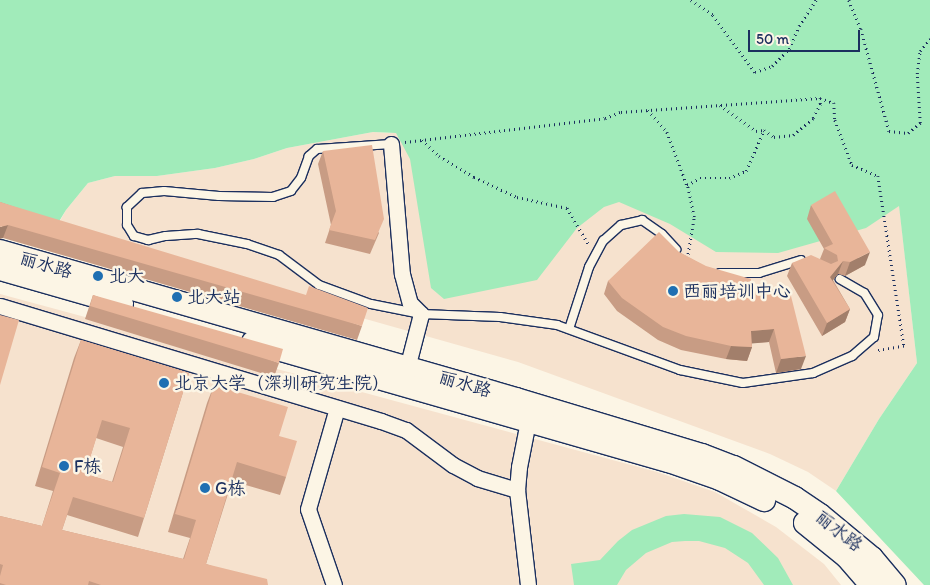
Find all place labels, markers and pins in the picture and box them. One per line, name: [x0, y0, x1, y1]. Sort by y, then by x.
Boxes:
place label: 北大: [109, 265, 145, 287]
marker: 北大: [91, 269, 105, 283]
place label: 西丽培训中心: [683, 280, 791, 302]
marker: 西丽培训中心: [667, 285, 679, 297]
place label: 北大站: [187, 286, 241, 308]
marker: 北大站: [171, 291, 183, 303]
place label: 北京大学（深圳研究生院）: [174, 372, 390, 394]
marker: 北京大学（深圳研究生院）: [158, 377, 170, 389]
place label: F栋: [74, 455, 101, 477]
marker: F栋: [58, 460, 70, 472]
place label: G栋: [215, 477, 245, 499]
marker: G栋: [199, 482, 211, 494]

